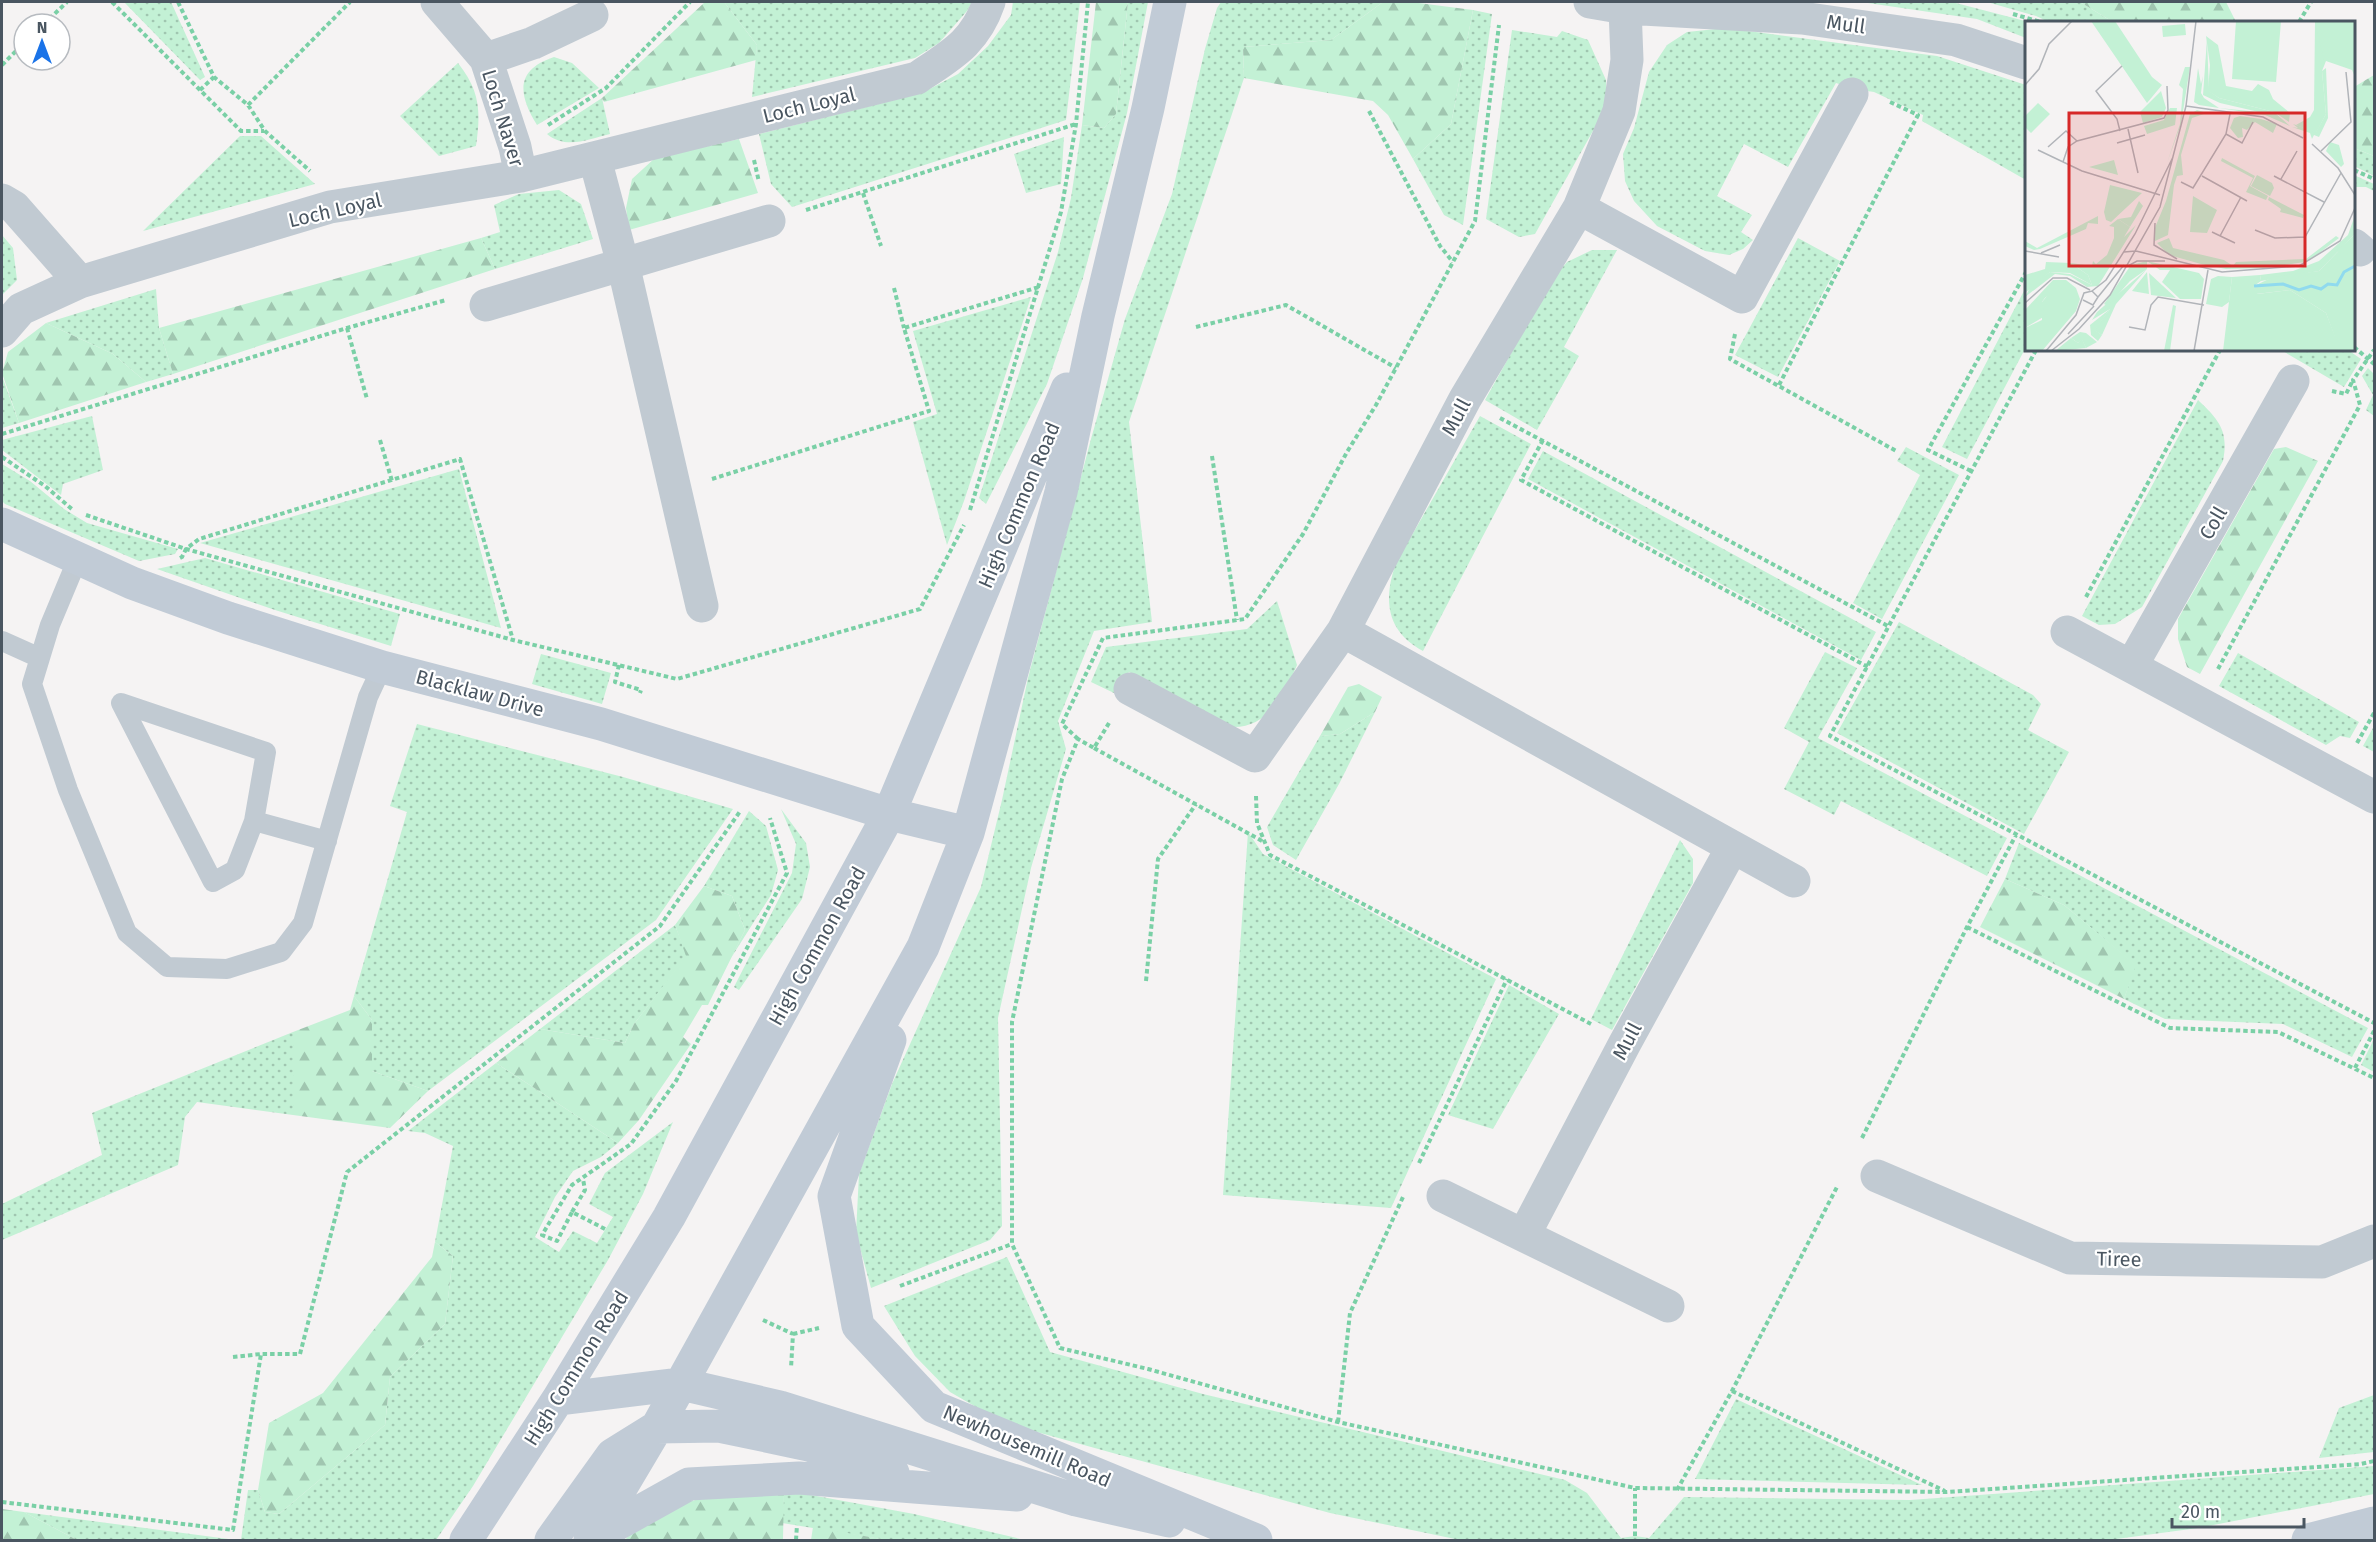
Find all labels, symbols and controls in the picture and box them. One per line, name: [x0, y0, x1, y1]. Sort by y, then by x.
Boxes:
street label: Mull: [1825, 9, 1867, 39]
north arrow: [12, 12, 72, 72]
text: N: [37, 18, 47, 37]
inset map: [2025, 21, 2355, 351]
street label: Loch Naver: [477, 67, 529, 170]
street label: Loch Loyal: [760, 82, 858, 128]
street label: Loch Loyal: [286, 188, 384, 232]
street label: Mull: [1436, 394, 1476, 440]
street label: High Common Road: [973, 418, 1065, 592]
street label: Coll: [2194, 502, 2232, 544]
street label: Blacklaw Drive: [413, 664, 547, 722]
street label: High Common Road: [763, 862, 871, 1030]
street label: Mull: [1607, 1018, 1647, 1064]
street label: Tiree: [2096, 1247, 2142, 1271]
street label: High Common Road: [519, 1286, 633, 1450]
street label: Newhousemill Road: [939, 1400, 1115, 1492]
scale bar: [2172, 1491, 2304, 1529]
text: 20 m: [2181, 1501, 2220, 1523]

